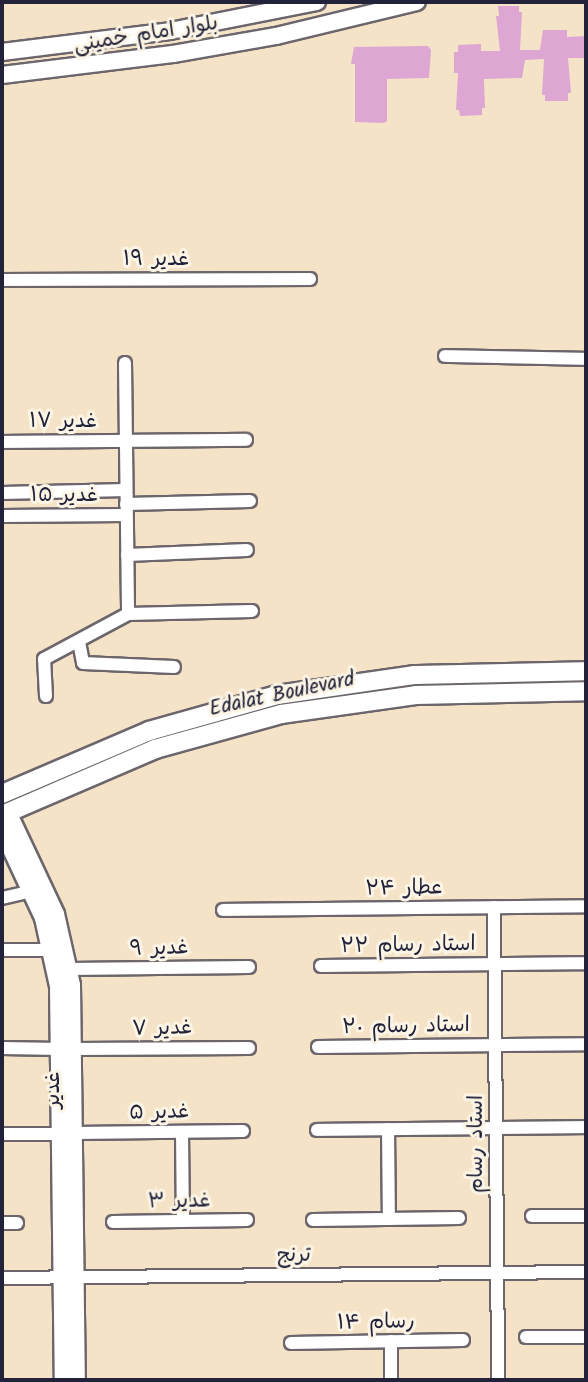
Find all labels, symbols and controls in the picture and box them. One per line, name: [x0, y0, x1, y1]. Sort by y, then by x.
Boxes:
street label: بلوار امام خمینی: [72, 11, 220, 59]
street label: غدیر ۱۹: [123, 247, 189, 273]
street label: غدیر ۱۷: [29, 409, 97, 435]
street label: غدیر ۱۵: [30, 483, 98, 509]
street label: Edalat Boulevard: [207, 667, 357, 723]
street label: عطار ۲۴: [365, 876, 443, 902]
street label: استاد رسام ۲۲: [340, 932, 476, 960]
street label: غدیر ۹: [130, 936, 188, 962]
street label: استاد رسام ۲۰: [342, 1013, 470, 1041]
street label: غدیر ۷: [132, 1016, 192, 1042]
street label: غدیر: [41, 1072, 67, 1108]
street label: استاد رسام: [464, 1095, 490, 1193]
street label: غدیر ۵: [129, 1100, 189, 1126]
street label: غدیر ۳: [148, 1189, 210, 1215]
street label: ترنج: [277, 1243, 311, 1269]
street label: رسام ۱۴: [337, 1310, 415, 1336]

